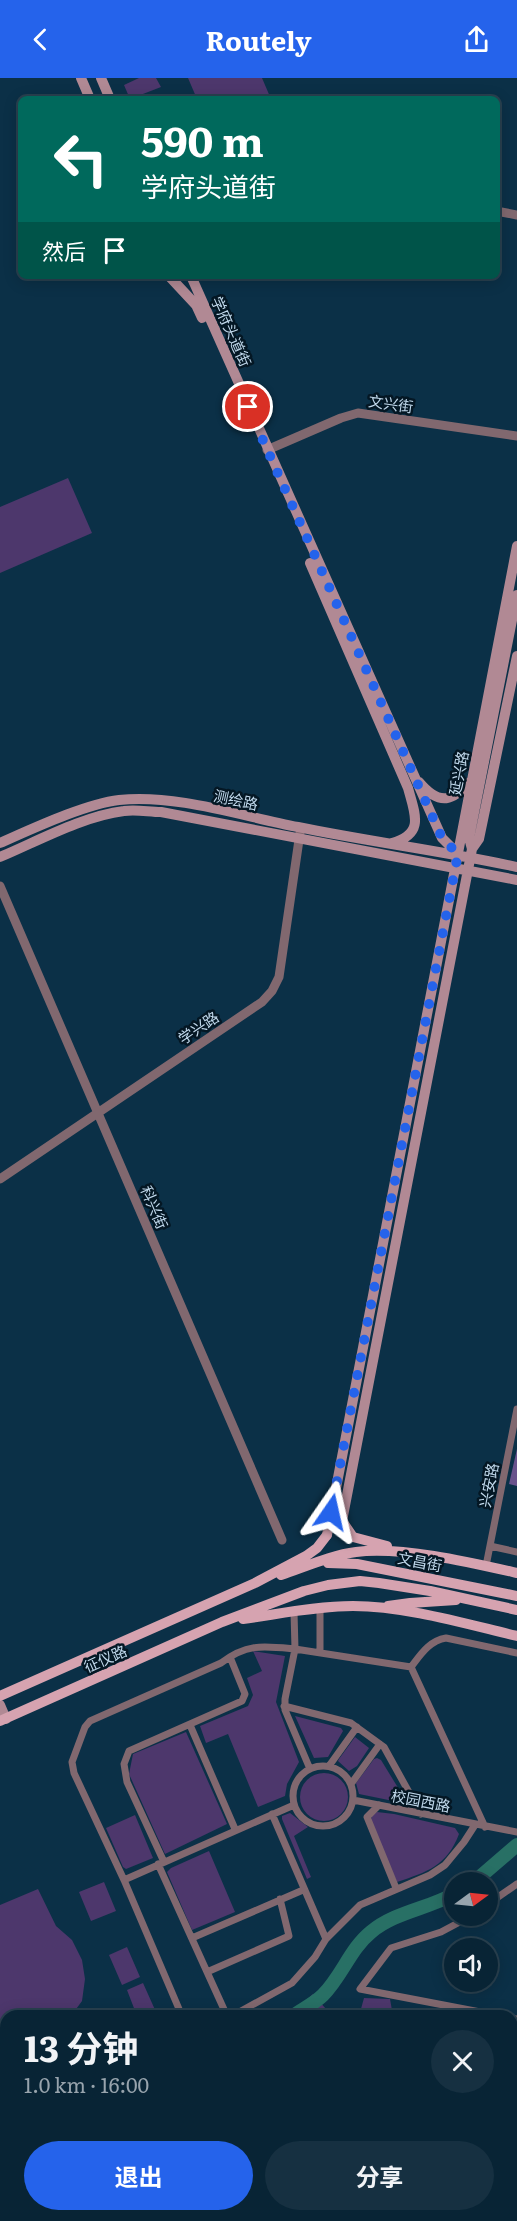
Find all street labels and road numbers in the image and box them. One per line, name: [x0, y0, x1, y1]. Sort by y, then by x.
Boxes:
street label: 学府头道街: [206, 292, 258, 370]
street label: 文兴街: [367, 388, 415, 418]
street label: 延兴路: [442, 749, 474, 797]
street label: 测绘路: [212, 783, 260, 815]
street label: 学兴路: [173, 1005, 223, 1049]
street label: 科兴街: [136, 1182, 174, 1232]
street label: 兴安路: [472, 1461, 504, 1509]
street label: 文昌街: [396, 1545, 444, 1577]
street label: 征仪路: [80, 1638, 130, 1678]
street label: 校园西路: [389, 1783, 453, 1817]

